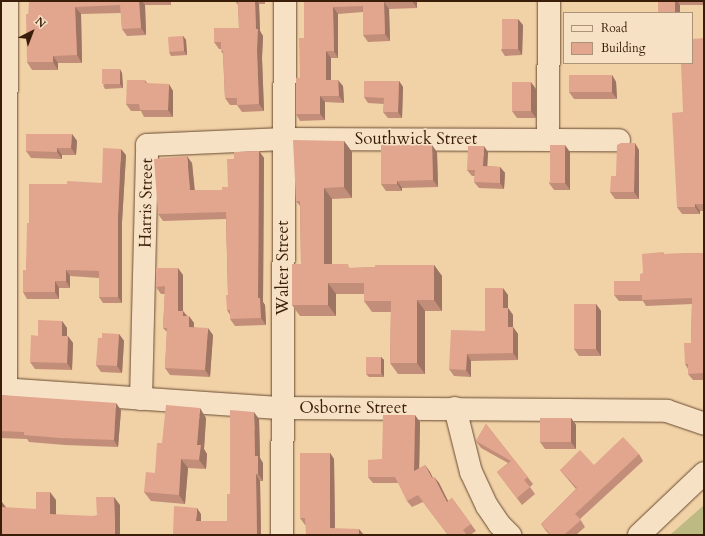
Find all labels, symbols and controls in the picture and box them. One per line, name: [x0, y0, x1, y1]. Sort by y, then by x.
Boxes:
north arrow: [12, 12, 52, 52]
legend: [563, 12, 693, 64]
text: N: [32, 14, 49, 31]
text: Road: [601, 20, 627, 36]
text: Building: [601, 40, 645, 56]
street label: Southwick Street: [355, 129, 477, 149]
street label: Harris Street: [135, 158, 157, 248]
street label: Walter Street: [273, 220, 293, 316]
street label: Osborne Street: [299, 398, 407, 418]

